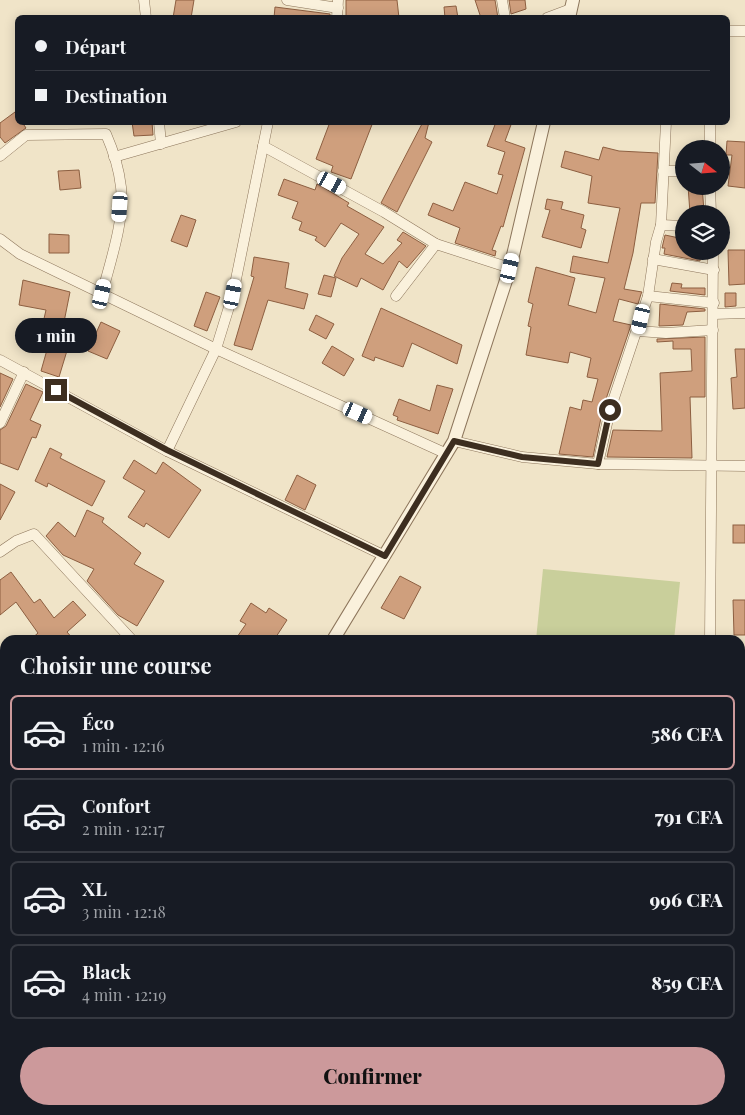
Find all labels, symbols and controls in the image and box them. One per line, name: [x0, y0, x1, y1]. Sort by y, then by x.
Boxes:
text: Départ: [65, 33, 126, 59]
text: Destination: [65, 82, 167, 108]
north arrow: [675, 140, 730, 195]
map controls: [675, 140, 730, 260]
car: [315, 169, 348, 197]
car: [111, 192, 128, 222]
button: layers: [675, 205, 730, 260]
car: [499, 252, 520, 284]
car: [91, 278, 112, 310]
car: [222, 278, 243, 310]
car: [630, 303, 651, 335]
callout: 1 min: [15, 318, 97, 352]
text: 1 min: [36, 325, 76, 346]
route end: [45, 379, 67, 401]
route start: [599, 399, 621, 421]
car: [341, 400, 374, 426]
text: Choisir une course: [20, 650, 212, 680]
text: Éco: [82, 709, 114, 735]
icon: car: [22, 710, 67, 755]
text: 586 CFA: [651, 720, 723, 746]
text: 1 min · 12:16: [82, 735, 165, 756]
text: Confort: [82, 792, 150, 818]
icon: car: [22, 793, 67, 838]
text: 791 CFA: [655, 803, 723, 829]
text: 2 min · 12:17: [82, 818, 165, 839]
text: XL: [82, 875, 107, 901]
icon: car: [22, 876, 67, 921]
text: 996 CFA: [649, 886, 723, 912]
text: 3 min · 12:18: [82, 901, 166, 922]
text: Black: [82, 958, 131, 984]
icon: car: [22, 959, 67, 1004]
text: 859 CFA: [651, 969, 723, 995]
text: 4 min · 12:19: [82, 984, 166, 1005]
button: Confirmer: [20, 1047, 725, 1105]

